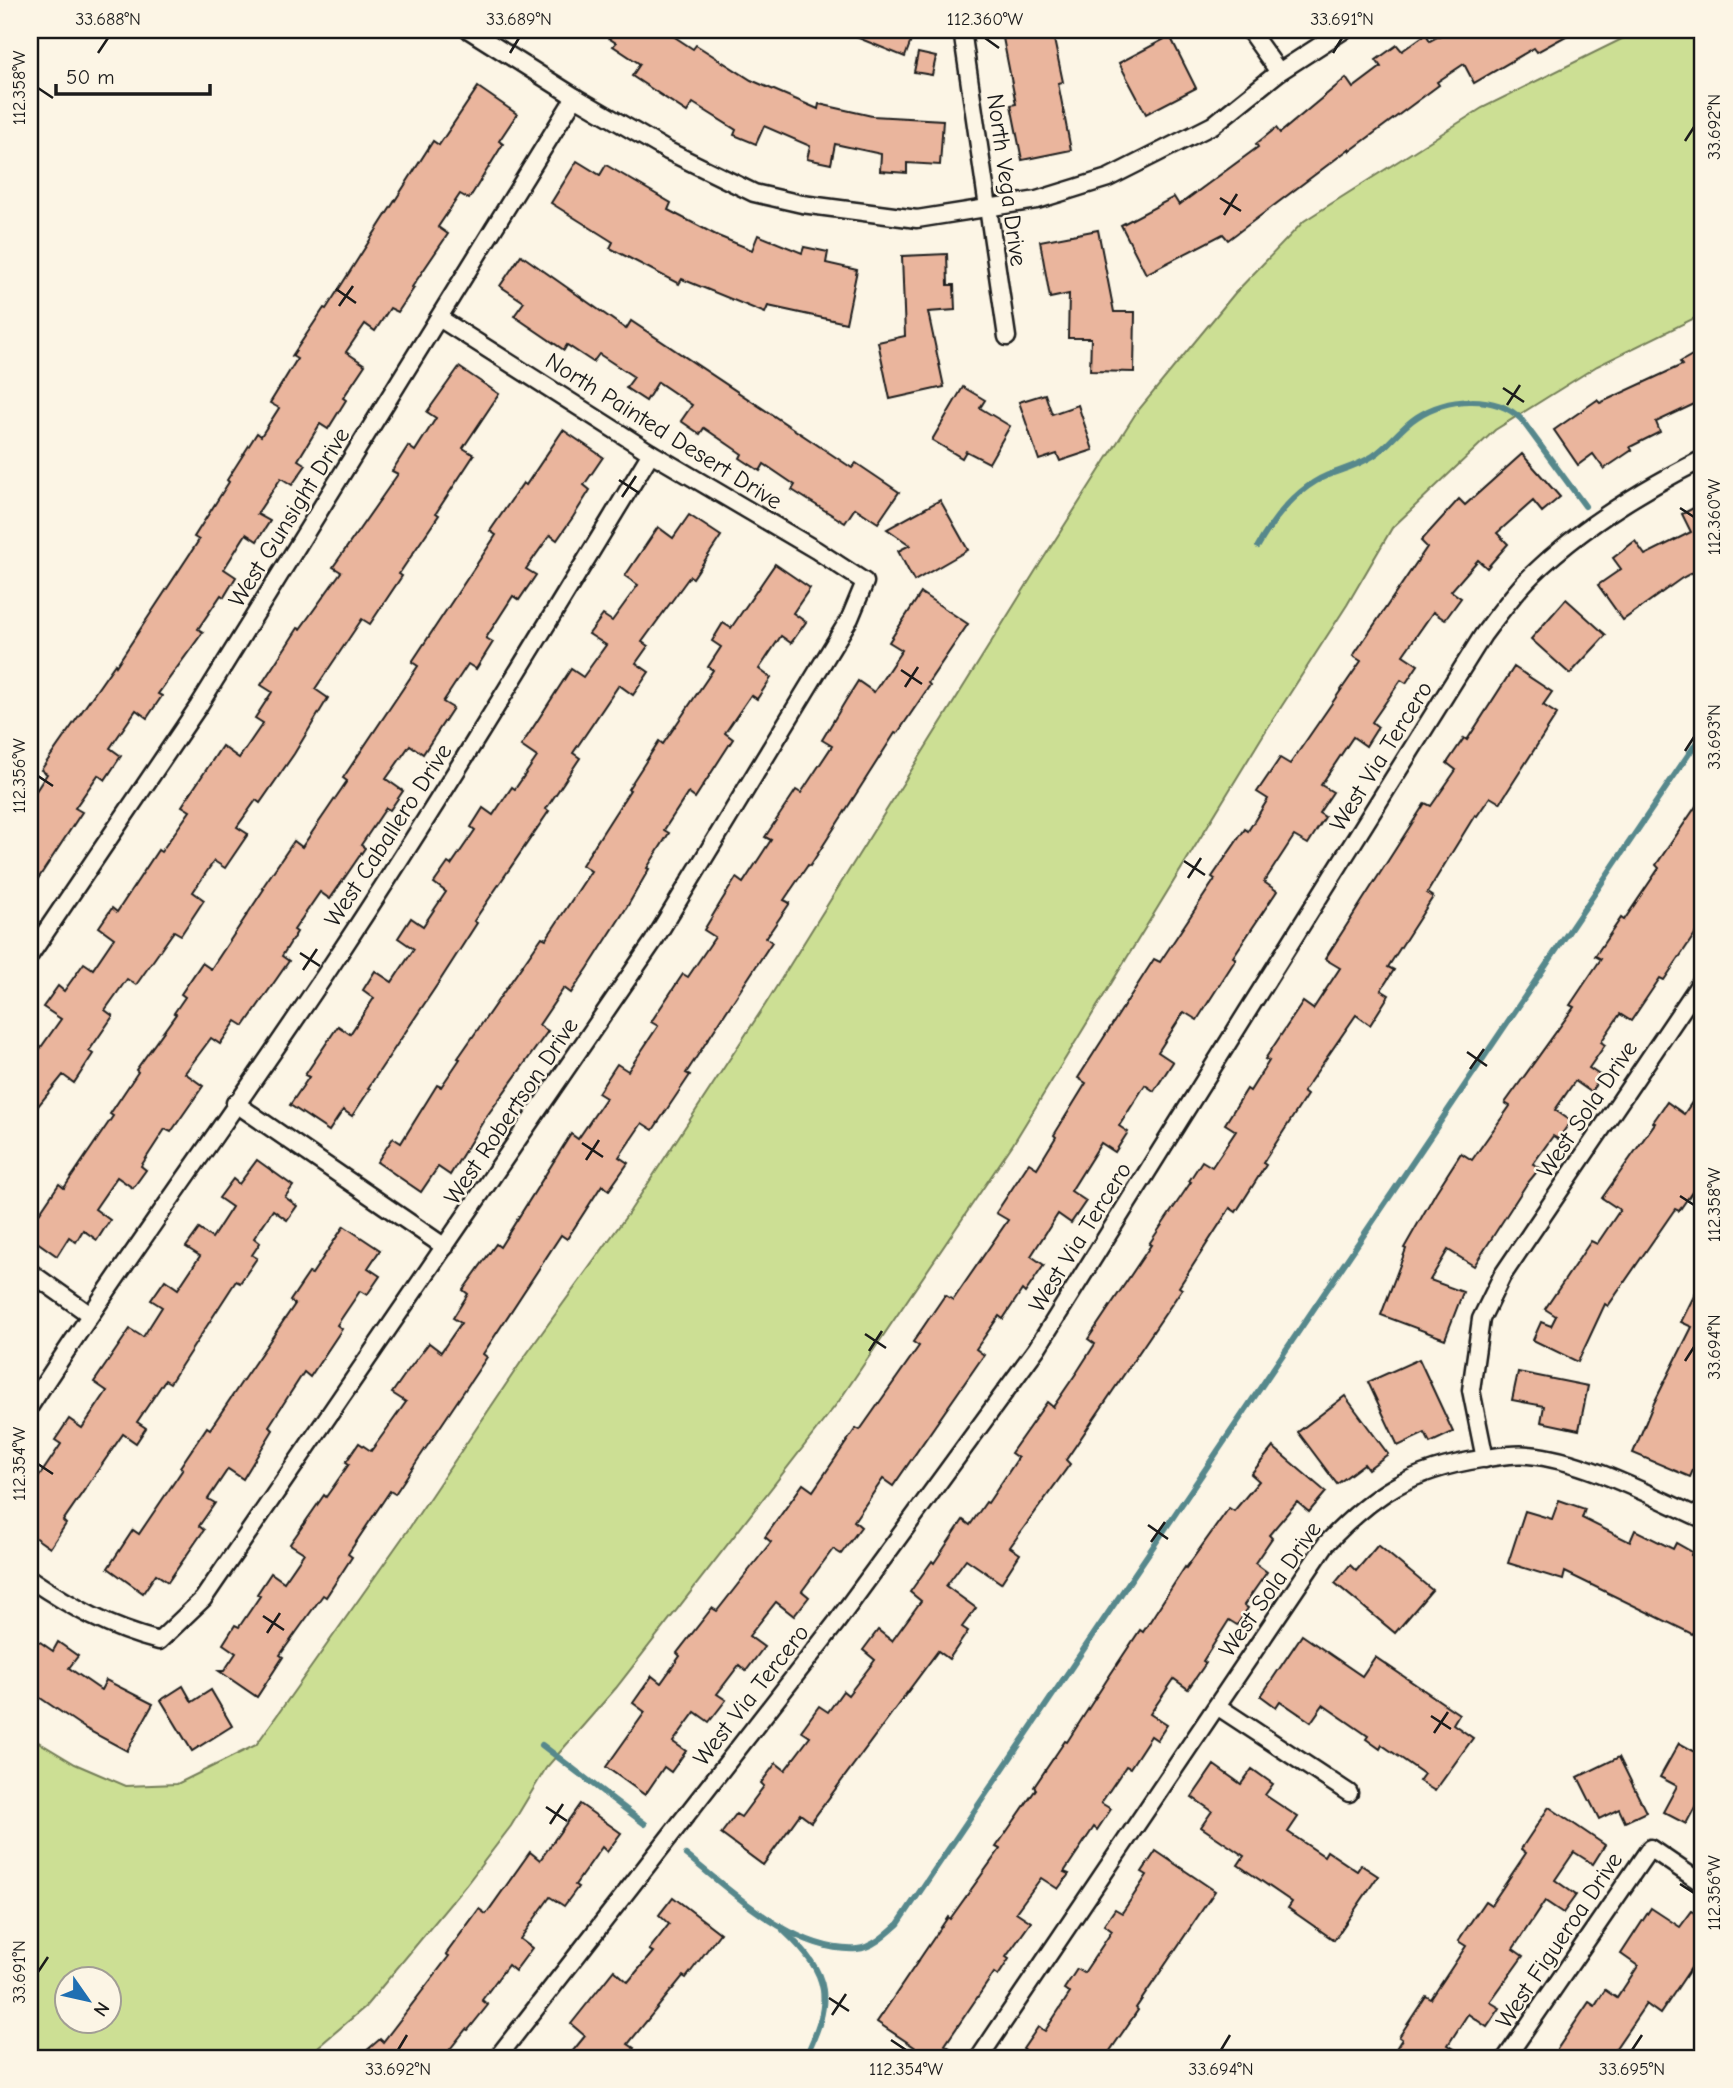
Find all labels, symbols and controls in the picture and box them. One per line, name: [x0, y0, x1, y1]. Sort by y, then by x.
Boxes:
text: 33.688°N: [75, 9, 141, 30]
text: 33.689°N: [486, 9, 552, 30]
text: 112.360°W: [947, 9, 1024, 30]
text: 33.691°N: [1310, 9, 1374, 30]
text: 112.358°W: [9, 50, 30, 125]
scale bar: [56, 52, 210, 96]
text: 50 m: [66, 65, 115, 89]
street label: North Vega Drive: [981, 92, 1033, 268]
text: 33.692°N: [1704, 94, 1725, 160]
street label: North Painted Desert Drive: [541, 347, 787, 515]
street label: West Gunsight Drive: [222, 422, 356, 612]
text: 112.360°W: [1704, 478, 1725, 555]
street label: West Via Tercero: [1324, 676, 1438, 836]
text: 33.693°N: [1704, 704, 1725, 770]
text: 112.356°W: [9, 738, 30, 814]
street label: West Caballero Drive: [318, 738, 458, 932]
street label: West Robertson Drive: [438, 1012, 584, 1210]
street label: West Sola Drive: [1531, 1035, 1643, 1183]
street label: West Via Tercero: [1023, 1157, 1137, 1317]
text: 112.358°W: [1704, 1167, 1725, 1242]
text: 33.694°N: [1704, 1314, 1725, 1380]
text: 112.354°W: [9, 1427, 30, 1501]
street label: West Sola Drive: [1213, 1516, 1327, 1662]
street label: West Via Tercero: [687, 1619, 815, 1771]
street label: West Figueroa Drive: [1490, 1847, 1628, 2033]
text: 112.356°W: [1704, 1855, 1725, 1931]
text: 33.691°N: [9, 1940, 30, 2004]
north arrow: [52, 1966, 122, 2036]
text: N: [89, 1998, 114, 2020]
text: 33.692°N: [365, 2059, 431, 2080]
text: 112.354°W: [869, 2059, 943, 2080]
text: 33.694°N: [1188, 2059, 1254, 2080]
text: 33.695°N: [1599, 2059, 1665, 2080]

